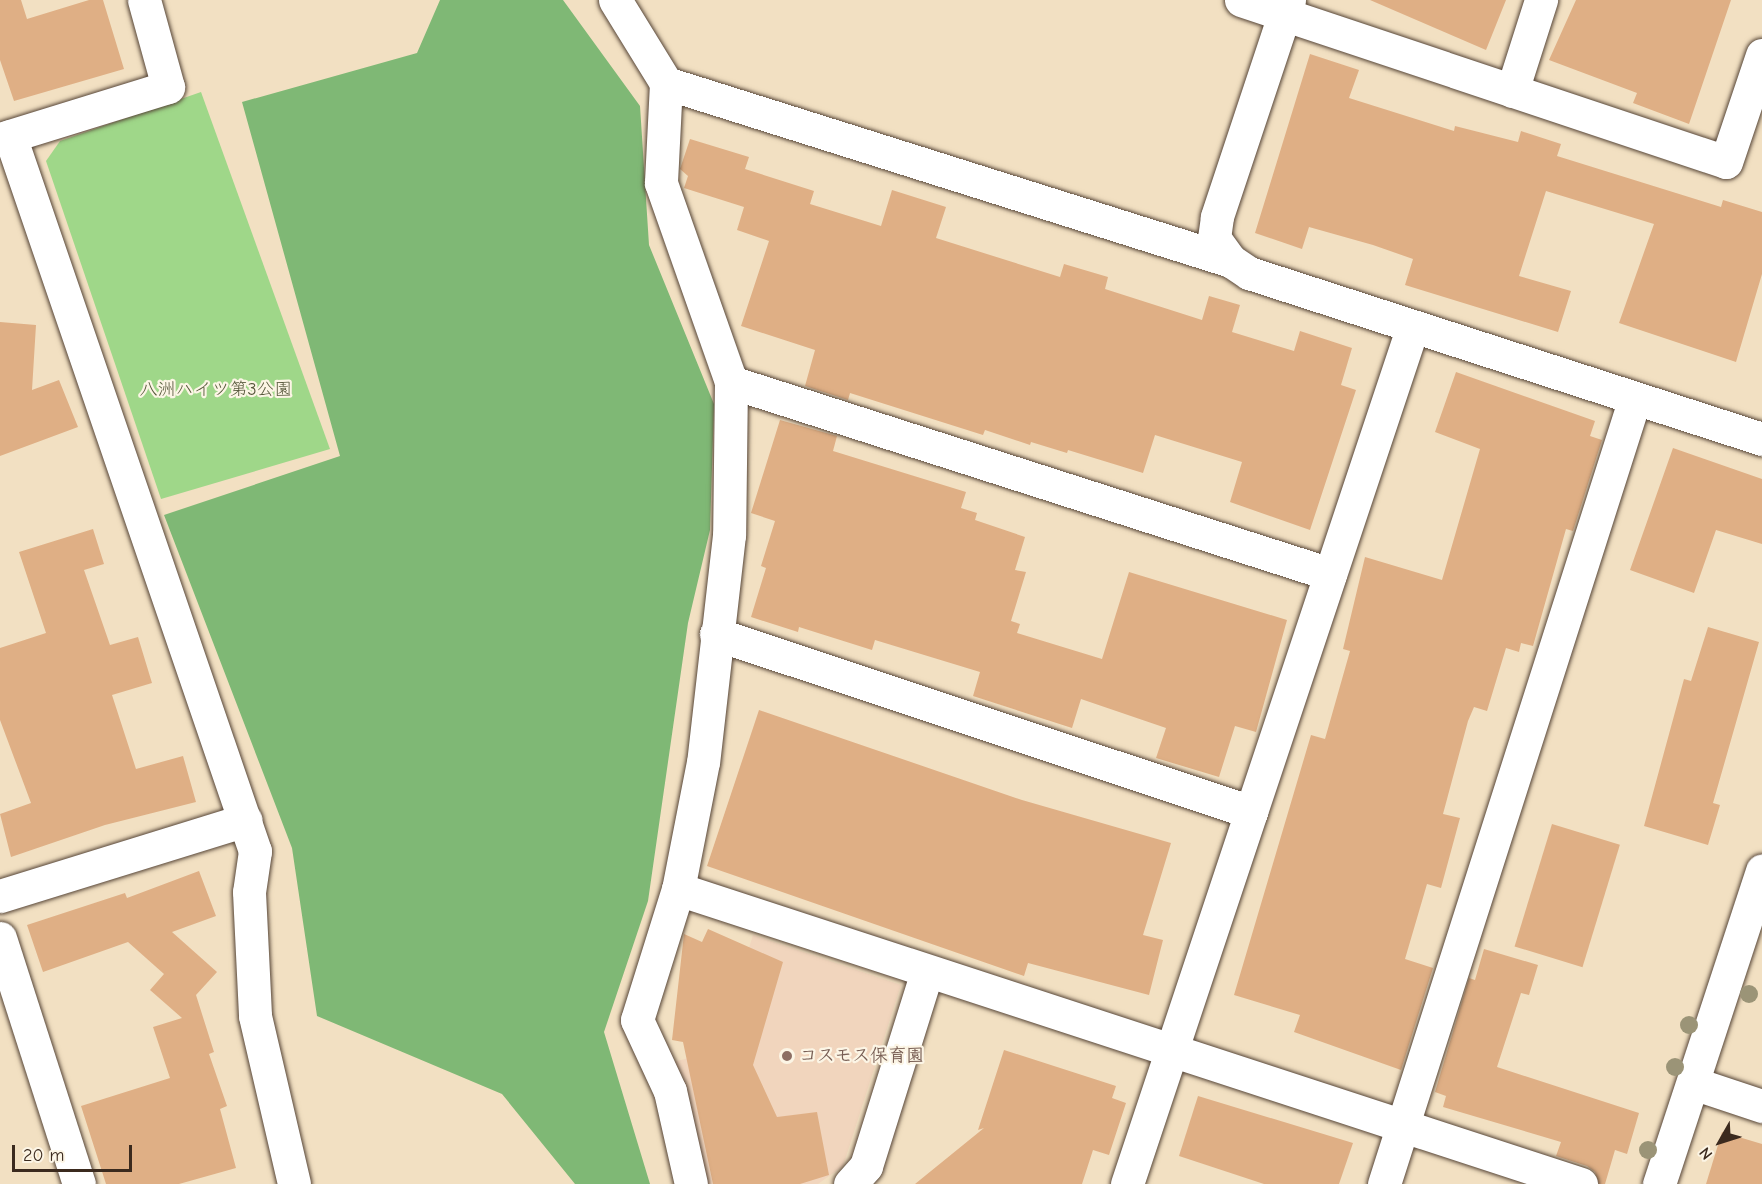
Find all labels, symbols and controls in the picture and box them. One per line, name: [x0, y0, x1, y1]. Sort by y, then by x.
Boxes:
park label: 八洲ハイツ第3公園: [139, 379, 293, 401]
place label: コスモス保育園: [799, 1045, 925, 1067]
marker: コスモス保育園: [780, 1049, 794, 1063]
north arrow: [1690, 1112, 1750, 1172]
scale bar: [15, 1133, 135, 1171]
text: N: [1696, 1144, 1716, 1163]
text: 20 m: [23, 1145, 64, 1166]

